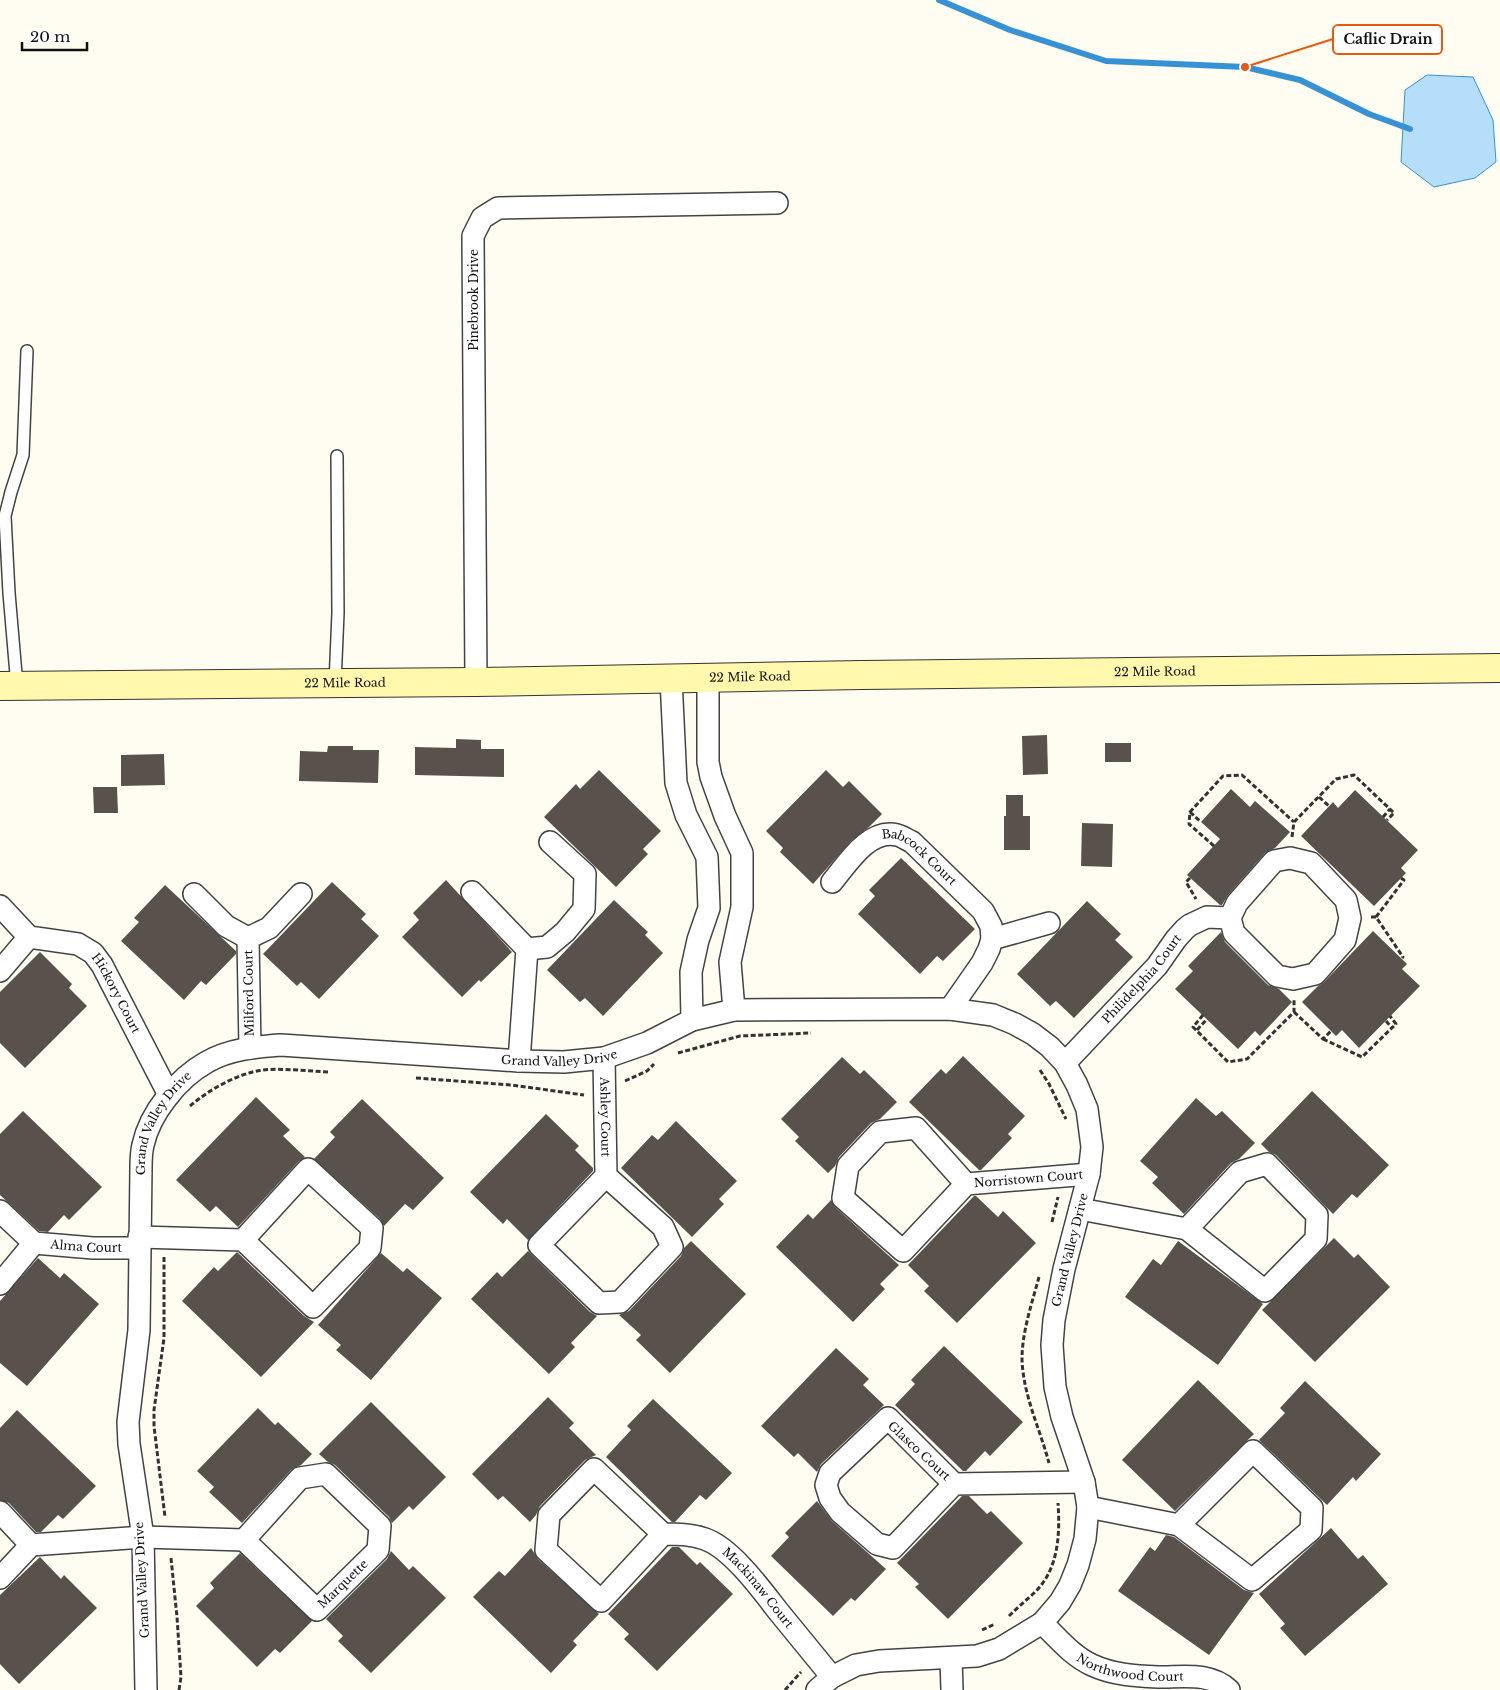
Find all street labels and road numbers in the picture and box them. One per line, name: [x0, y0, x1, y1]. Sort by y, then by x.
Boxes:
street label: Pinebrook Drive: [466, 249, 481, 351]
street label: 22 Mile Road: [1114, 663, 1196, 679]
street label: 22 Mile Road: [709, 668, 791, 685]
street label: 22 Mile Road: [304, 675, 386, 690]
street label: Babcock Court: [881, 826, 960, 889]
street label: Philidelphia Court: [1098, 930, 1184, 1026]
street label: Milford Court: [240, 949, 257, 1036]
street label: Hickory Court: [89, 950, 144, 1036]
street label: Grand Valley Drive: [501, 1046, 619, 1069]
street label: Grand Valley Drive: [133, 1068, 194, 1175]
street label: Ashley Court: [597, 1076, 614, 1158]
street label: Norristown Court: [973, 1166, 1084, 1190]
street label: Grand Valley Drive: [1048, 1191, 1091, 1308]
street label: Alma Court: [49, 1236, 122, 1255]
street label: Glasco Court: [885, 1418, 954, 1484]
street label: Grand Valley Drive: [131, 1521, 152, 1639]
street label: Mackinaw Court: [719, 1544, 797, 1631]
street label: Marquette: [314, 1556, 371, 1611]
street label: Northwood Court: [1074, 1650, 1184, 1684]

